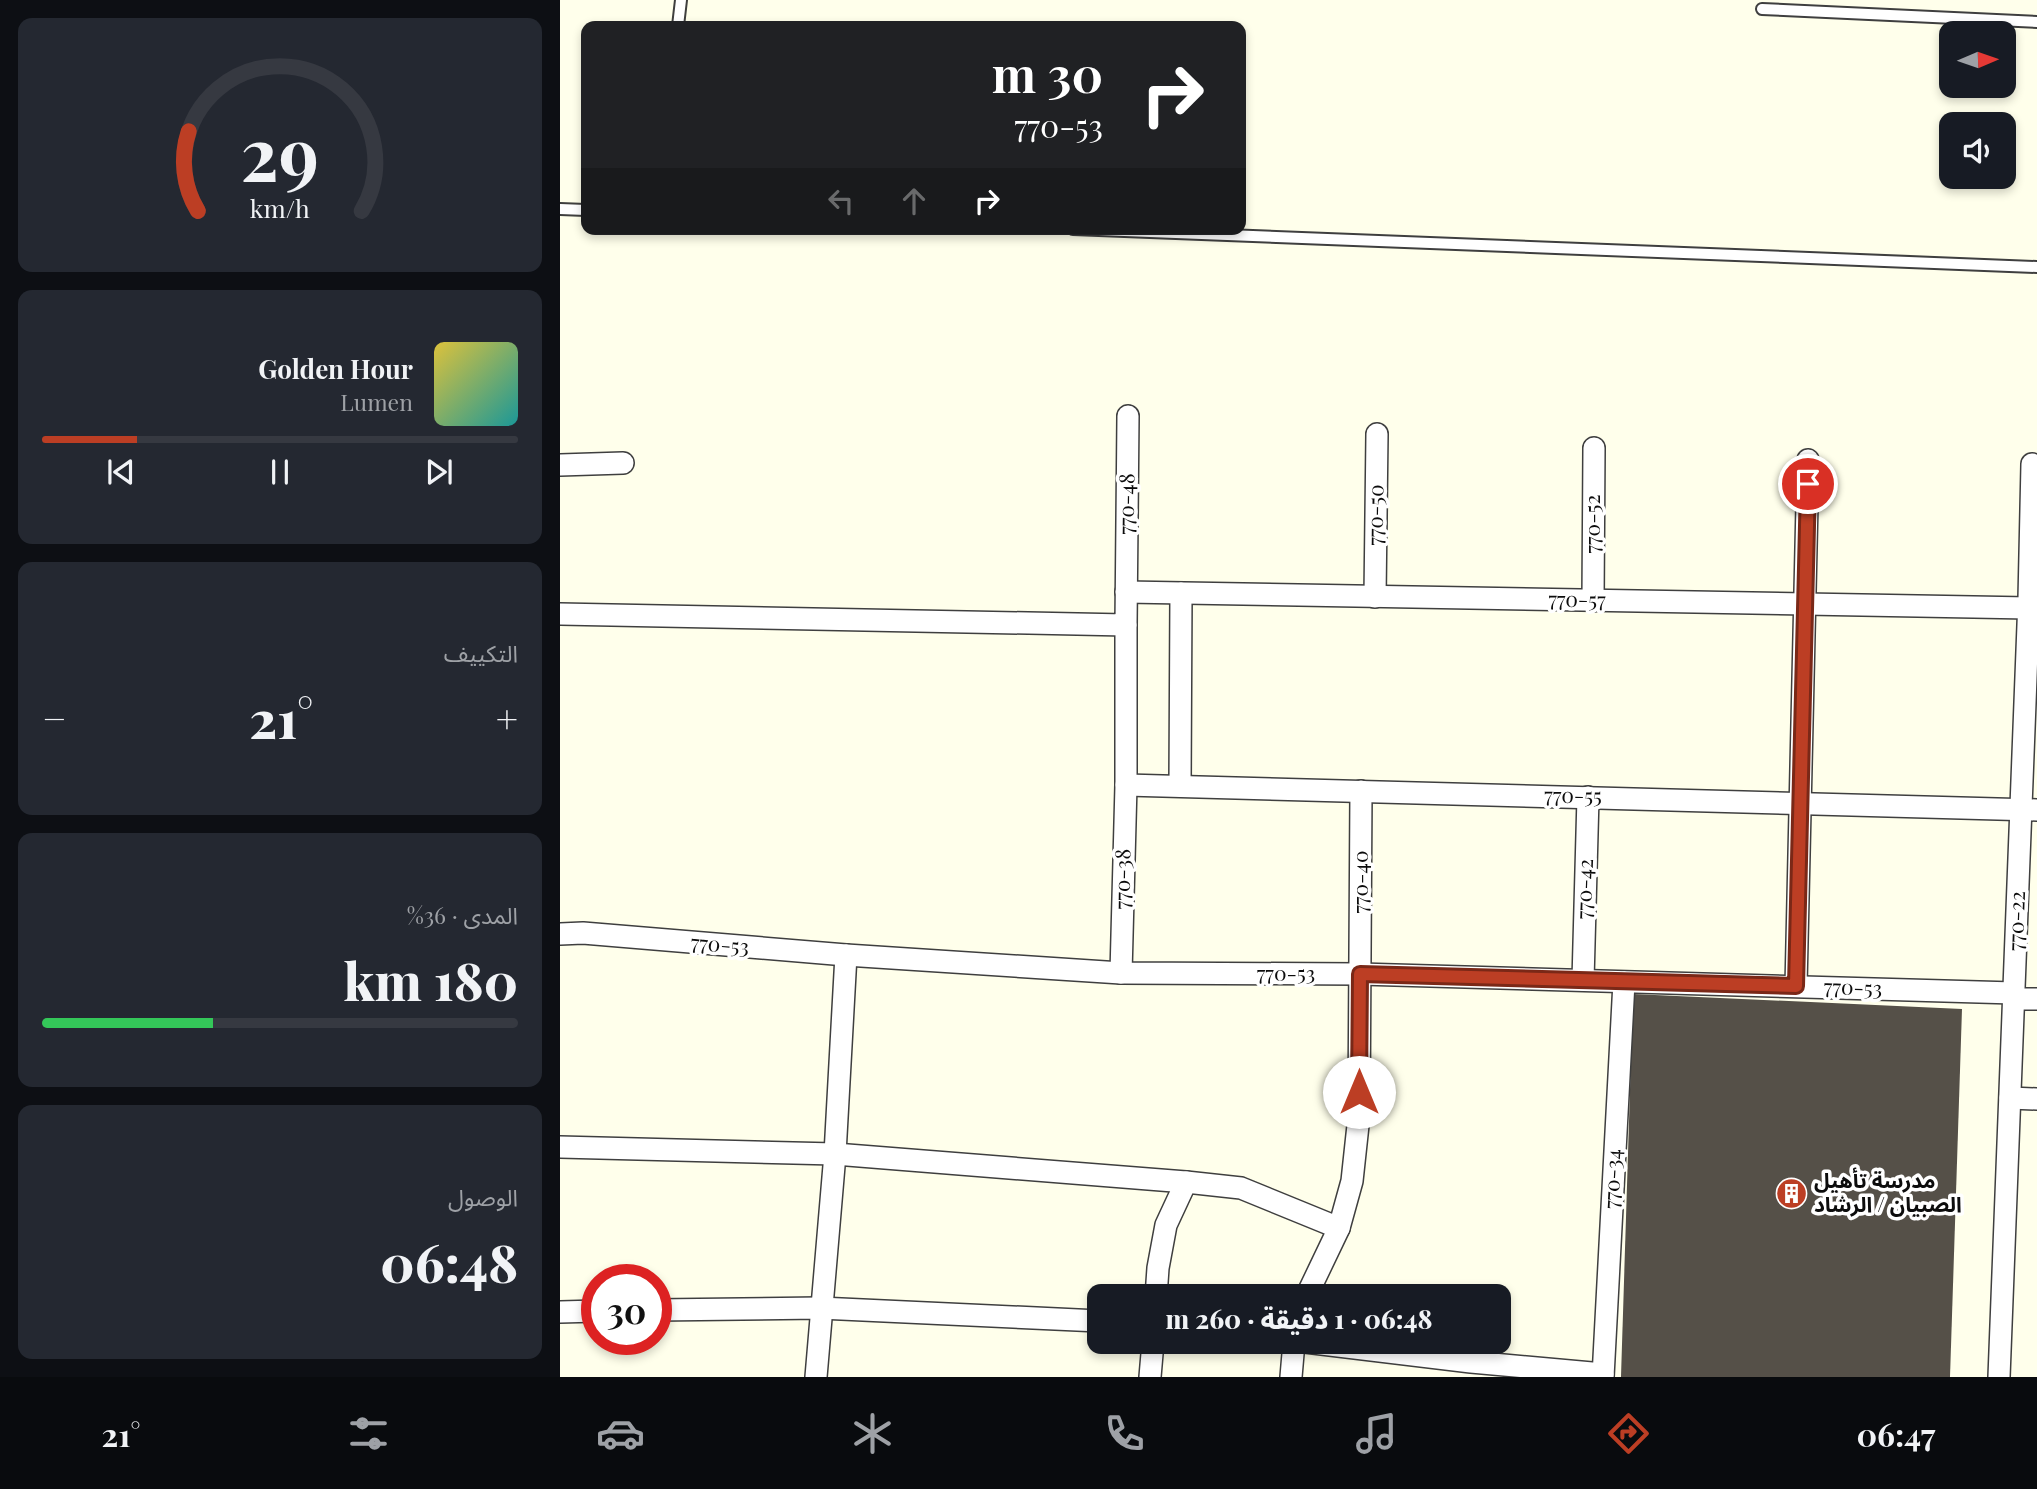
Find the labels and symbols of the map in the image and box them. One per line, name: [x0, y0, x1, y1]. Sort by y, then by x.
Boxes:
north arrow: [1939, 21, 2016, 98]
pin: [1778, 454, 1838, 514]
street label: 770-48: [1110, 473, 1140, 535]
street label: 770-50: [1359, 484, 1389, 546]
street label: 770-52: [1577, 495, 1605, 553]
street label: 770-57: [1548, 584, 1606, 613]
street label: 770-55: [1544, 780, 1602, 809]
street label: 770-38: [1106, 848, 1136, 909]
street label: 770-40: [1345, 850, 1373, 914]
street label: 770-42: [1568, 858, 1598, 920]
street label: 770-22: [2000, 890, 2030, 952]
street label: 770-53: [690, 927, 750, 959]
street label: 770-53: [1257, 958, 1315, 986]
street label: 770-53: [1823, 971, 1883, 1001]
position arrow: [1322, 1055, 1396, 1129]
street label: 770-34: [1595, 1148, 1627, 1210]
place label: مدرسة تأهيل الصبيان / الرشاد: [1814, 1165, 1962, 1217]
building icon: مدرسة تأهيل الصبيان / الرشاد: [1774, 1176, 1808, 1210]
speed limit sign: 30: [581, 1264, 672, 1355]

